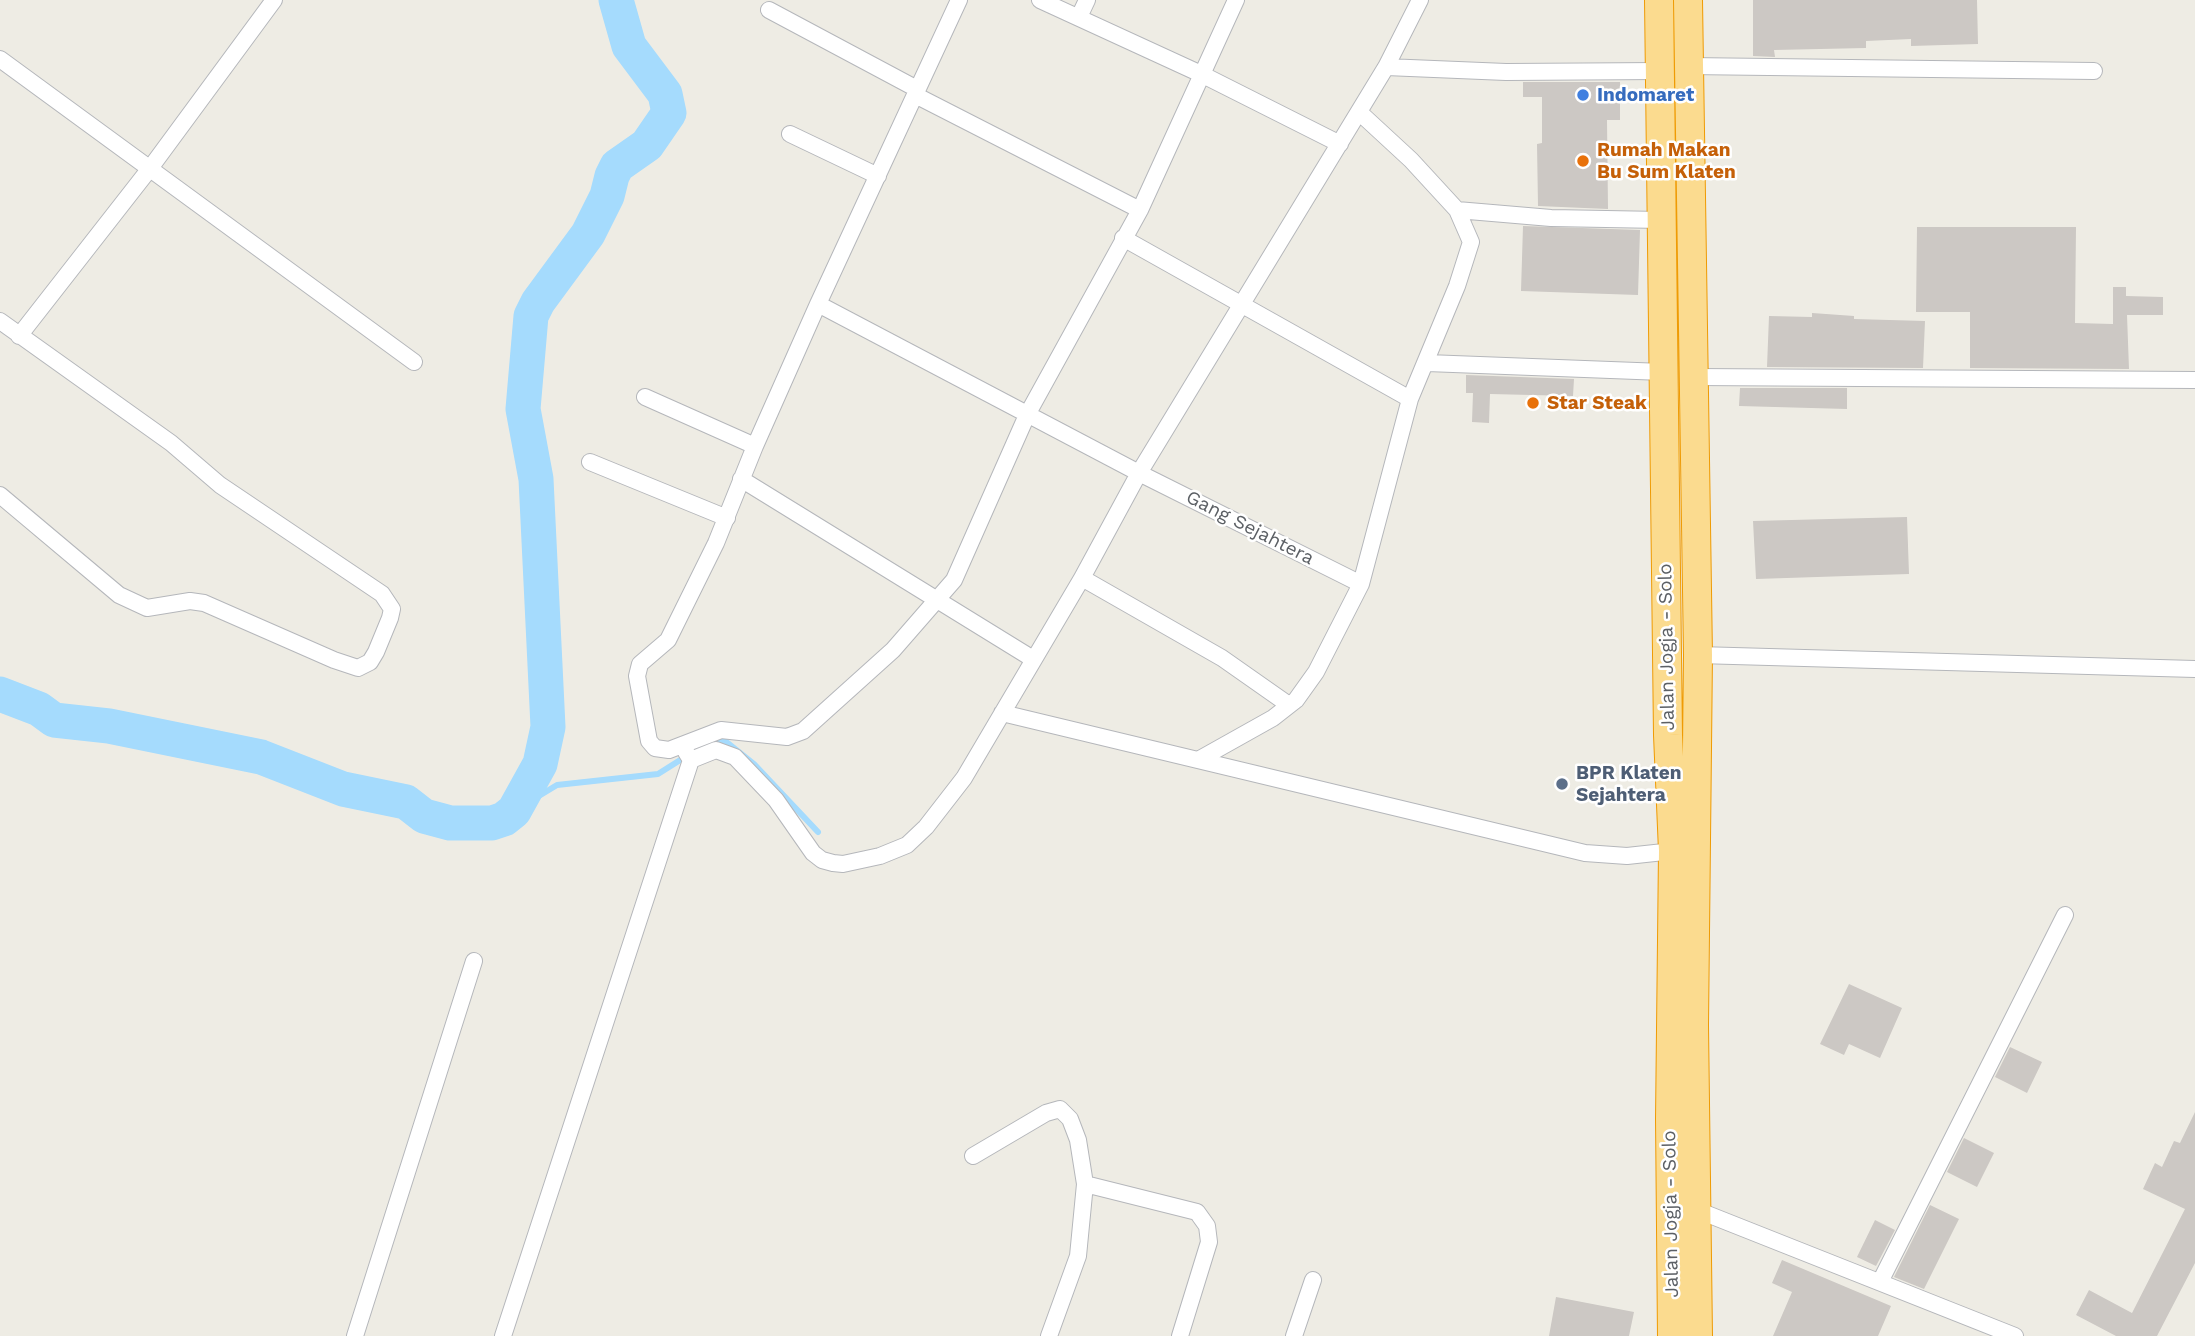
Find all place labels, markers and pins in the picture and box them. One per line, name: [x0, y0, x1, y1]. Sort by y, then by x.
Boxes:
place label: Indomaret: [1597, 84, 1694, 106]
marker: Indomaret: [1575, 87, 1591, 103]
place label: Rumah Makan Bu Sum Klaten: [1597, 139, 1736, 183]
marker: Rumah Makan Bu Sum Klaten: [1575, 153, 1591, 169]
place label: Star Steak: [1547, 392, 1647, 414]
marker: Star Steak: [1525, 395, 1541, 411]
place label: BPR Klaten Sejahtera: [1576, 762, 1681, 806]
marker: BPR Klaten Sejahtera: [1554, 776, 1570, 792]

